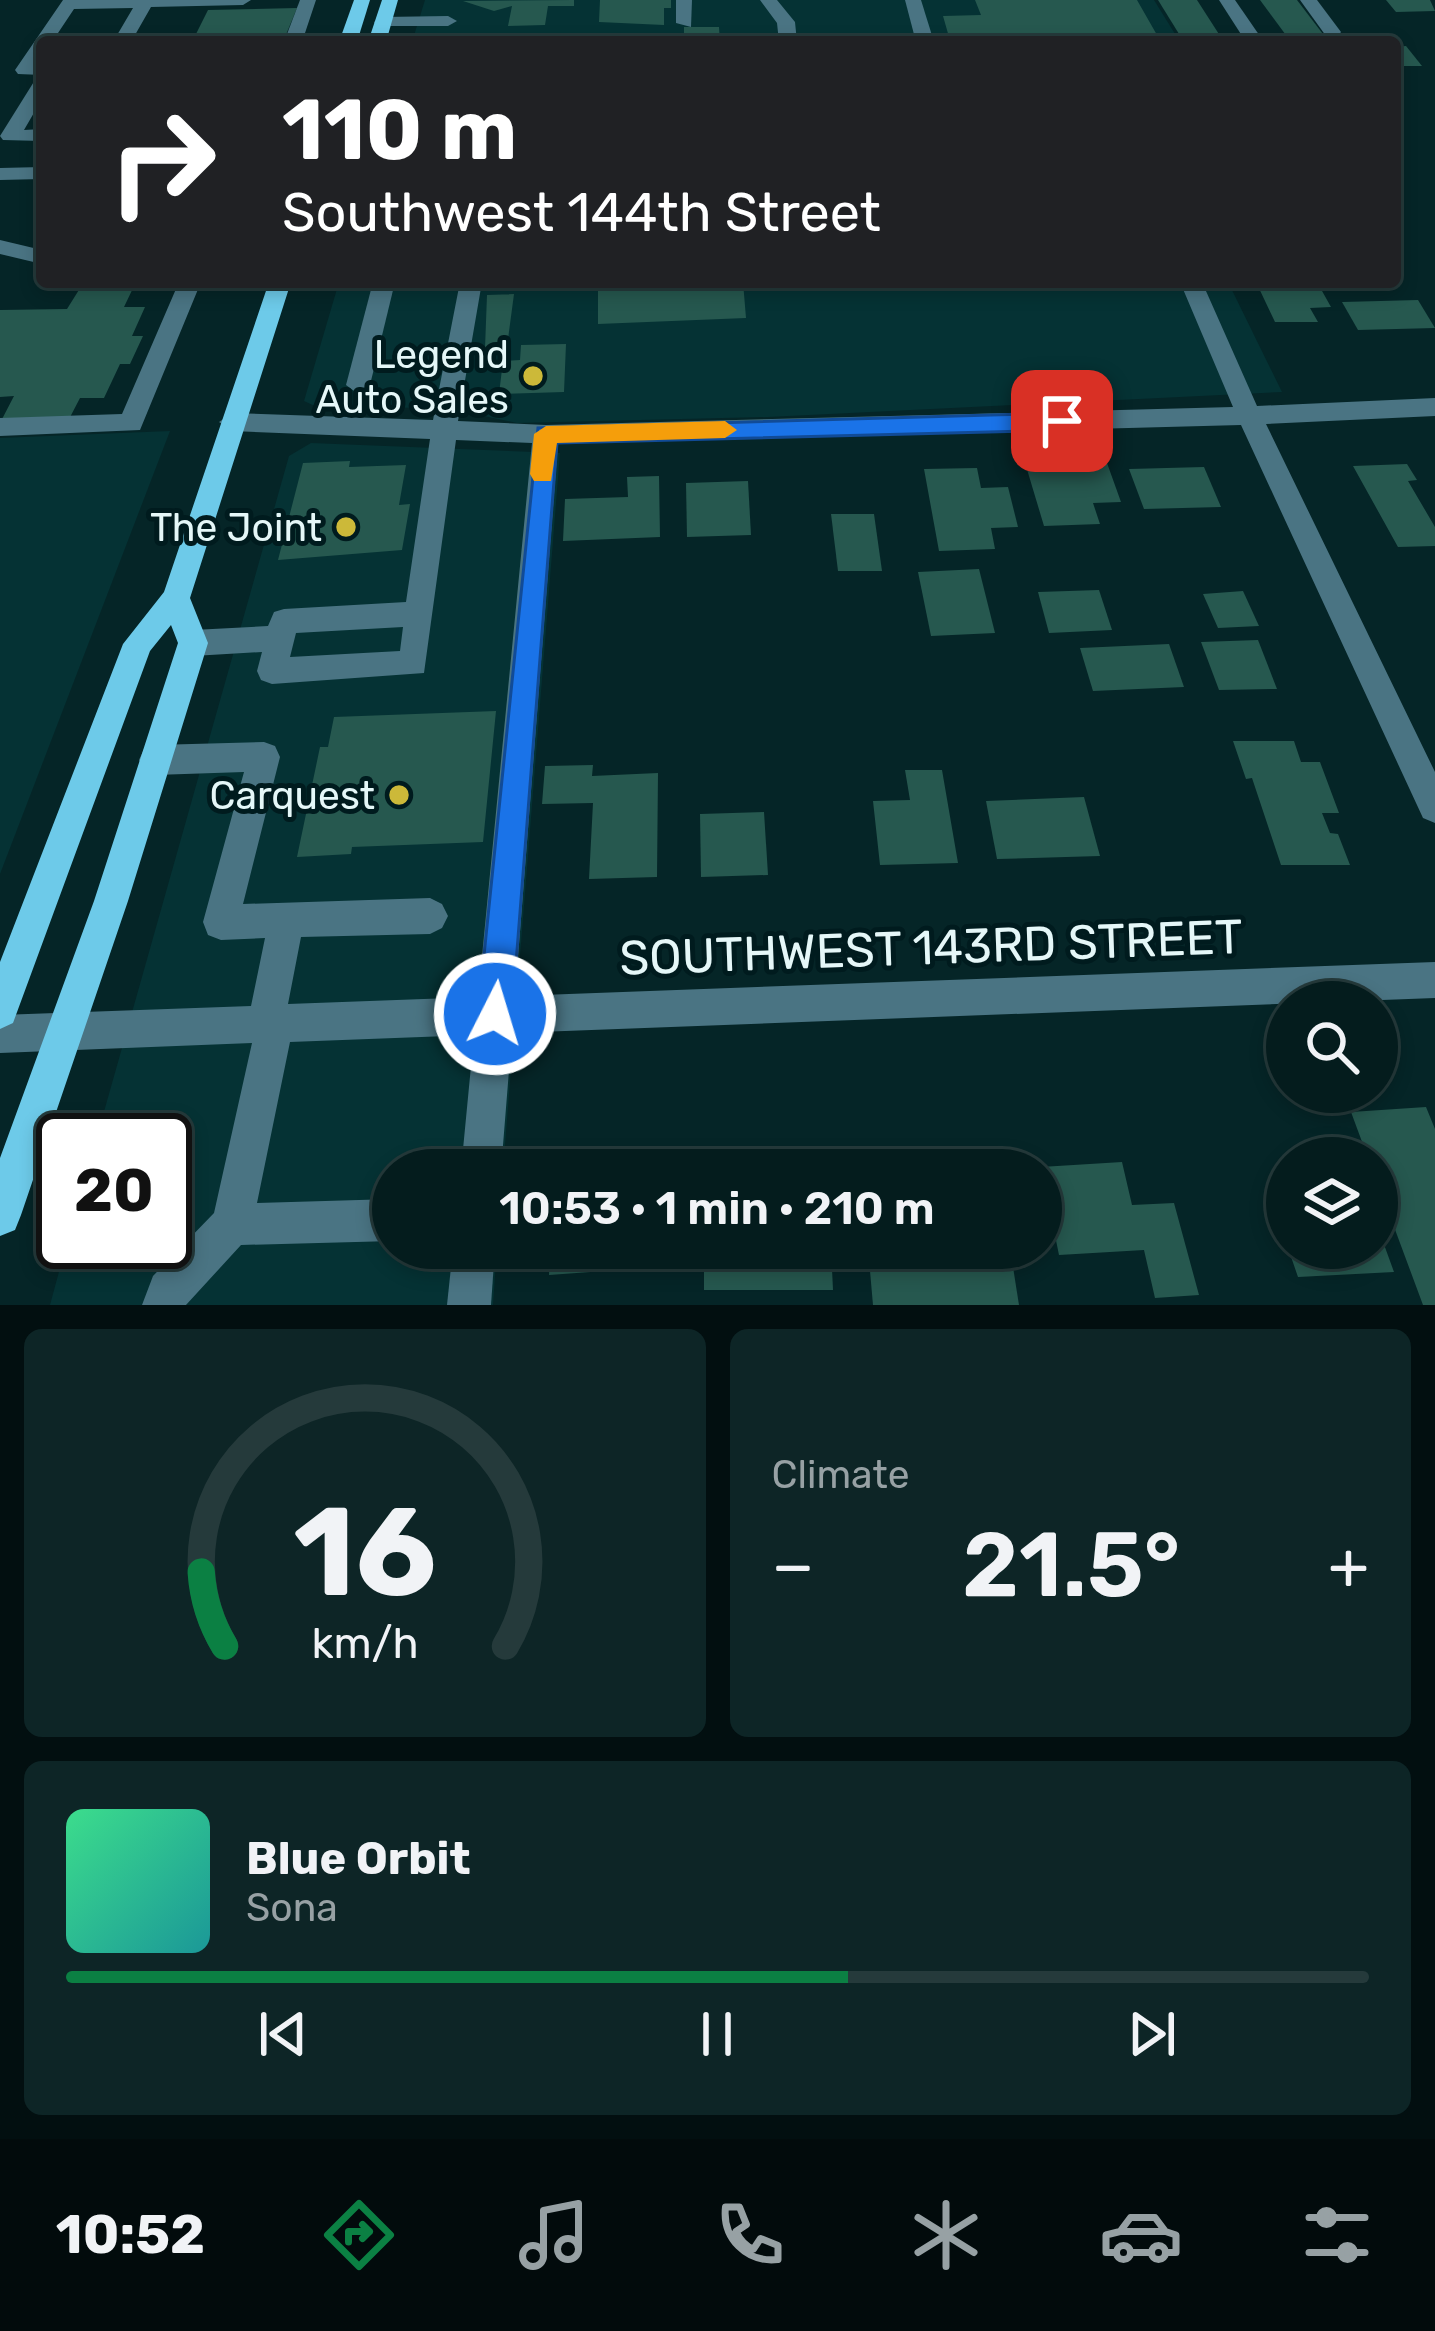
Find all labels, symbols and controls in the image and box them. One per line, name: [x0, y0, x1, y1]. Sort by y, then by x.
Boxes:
text: 110 m: [282, 80, 517, 180]
icon: right: [84, 84, 240, 240]
text: Southwest 144th Street: [282, 181, 881, 245]
place label: Legend Auto Sales: [315, 332, 509, 423]
marker: Legend Auto Sales: [520, 363, 546, 389]
pin: [1011, 370, 1113, 472]
icon: arrive: [1029, 388, 1095, 454]
place label: The Joint: [150, 505, 322, 551]
marker: The Joint: [333, 514, 359, 540]
place label: Carquest: [209, 773, 375, 819]
marker: Carquest: [386, 782, 412, 808]
street label: SOUTHWEST 143RD STREET: [618, 908, 1244, 987]
position arrow: [432, 951, 558, 1077]
map controls: [1266, 981, 1398, 1269]
button: search: [1266, 981, 1398, 1113]
speed limit sign: 20: [36, 1113, 192, 1269]
button: layers: [1266, 1137, 1398, 1269]
text: 10:53 · 1 min · 210 m: [499, 1182, 935, 1235]
text: Climate: [772, 1452, 910, 1498]
text: 16: [293, 1478, 436, 1626]
text: 21.5°: [962, 1512, 1180, 1619]
text: −: [772, 1526, 814, 1605]
text: +: [1328, 1526, 1369, 1605]
text: km/h: [311, 1618, 418, 1669]
text: Blue Orbit: [246, 1832, 470, 1885]
text: Sona: [246, 1885, 338, 1931]
icon: previous: [250, 2001, 316, 2067]
icon: pause: [684, 2001, 750, 2067]
icon: next: [1119, 2001, 1185, 2067]
icon: directions: [317, 2193, 401, 2277]
icon: music: [512, 2193, 596, 2277]
icon: phone: [708, 2193, 792, 2277]
icon: climate: [904, 2193, 988, 2277]
icon: car: [1099, 2193, 1183, 2277]
icon: filters: [1295, 2193, 1379, 2277]
text: 10:52: [56, 2203, 205, 2267]

